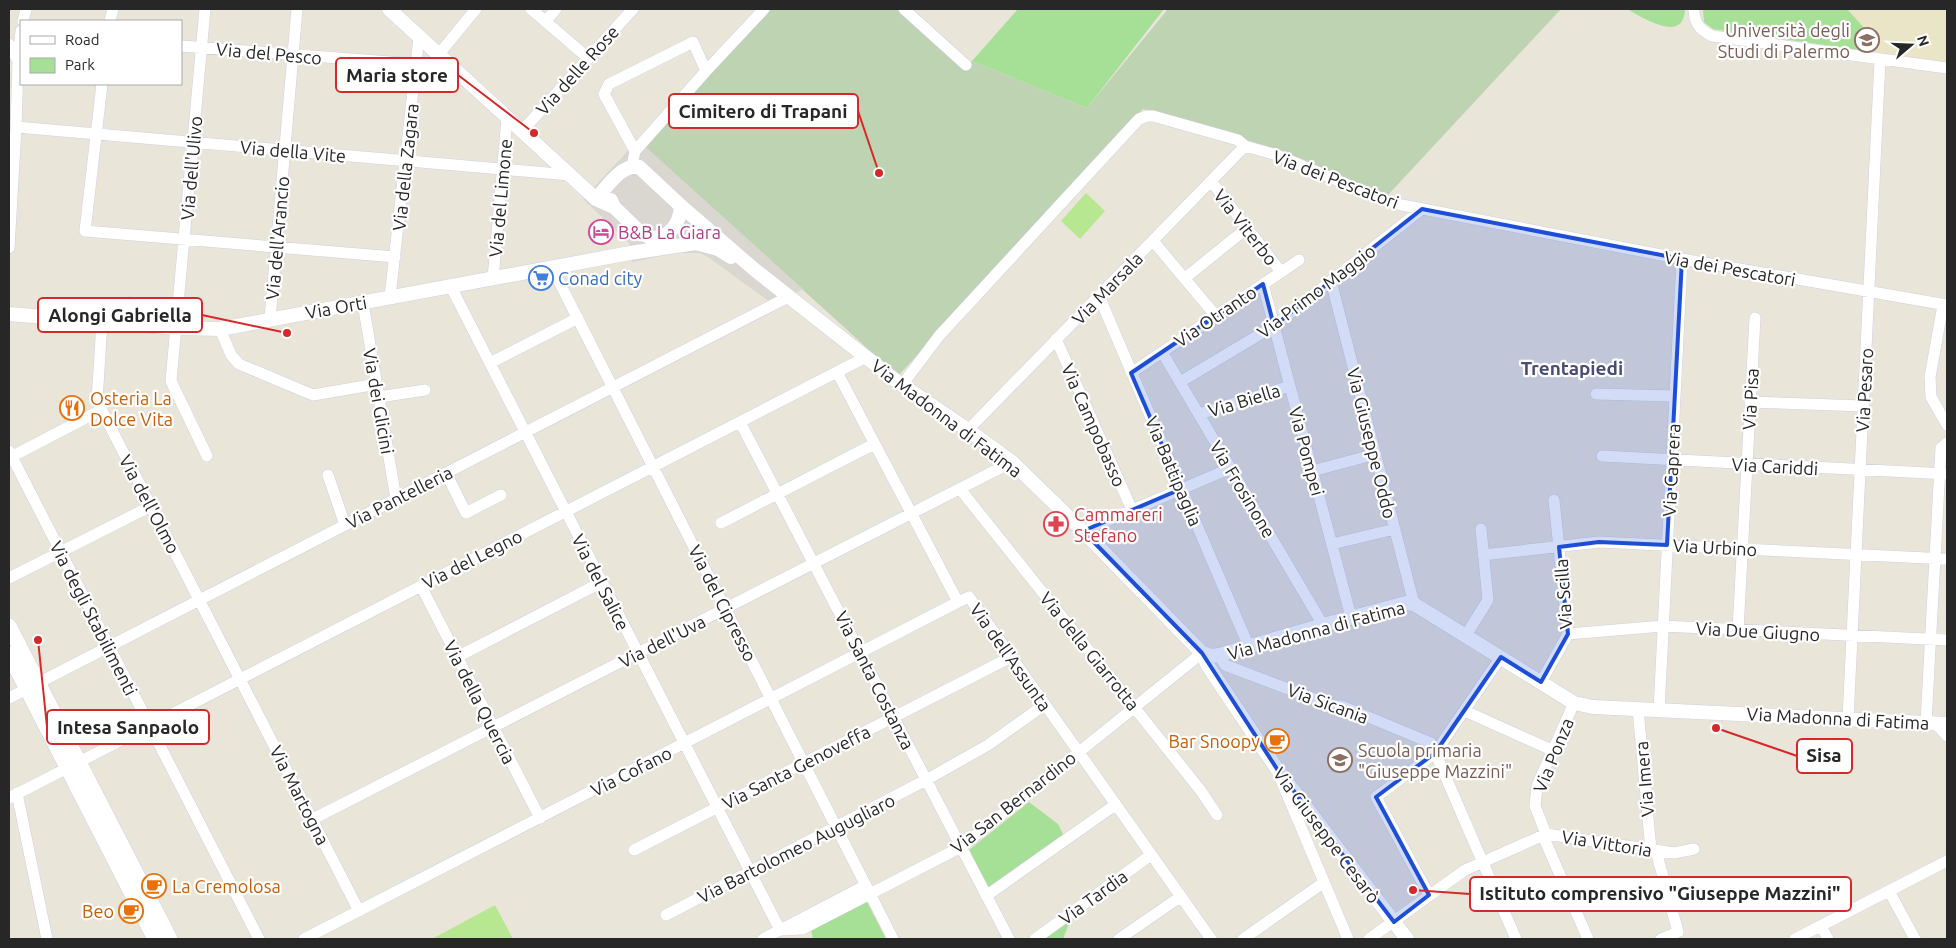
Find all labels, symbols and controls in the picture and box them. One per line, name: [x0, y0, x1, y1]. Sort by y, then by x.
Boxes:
legend: [20, 20, 182, 85]
place label: Università degli Studi di Palermo: [1718, 20, 1850, 61]
north arrow: [1886, 20, 1936, 70]
street label: Via delle Rose: [532, 21, 622, 119]
school or university icon: Università degli Studi di Palermo: [1854, 27, 1880, 53]
text: Road: [65, 31, 100, 48]
text: N: [1914, 33, 1933, 48]
street label: Via del Pesco: [215, 38, 323, 68]
text: Park: [65, 56, 95, 73]
callout: Maria store: [336, 58, 458, 92]
text: Maria store: [346, 64, 448, 86]
callout: Cimitero di Trapani: [669, 94, 858, 128]
text: Cimitero di Trapani: [678, 100, 848, 122]
street label: Via della Zagara: [388, 102, 422, 232]
street label: Via dell'Ulivo: [176, 115, 206, 221]
street label: Via della Vite: [239, 136, 347, 166]
street label: Via del Limone: [485, 138, 515, 258]
street label: Via dei Pescatori: [1270, 146, 1402, 212]
street label: Via dell'Arancio: [262, 175, 292, 301]
street label: Via Viterbo: [1210, 185, 1282, 269]
hotel icon: B&B La Giara: [588, 219, 614, 245]
place label: B&B La Giara: [618, 222, 721, 242]
street label: Via Primo Maggio: [1253, 240, 1379, 342]
street label: Via dei Pescatori: [1663, 247, 1797, 289]
street label: Via Marsala: [1068, 248, 1146, 328]
supermarket icon: Conad city: [528, 265, 554, 291]
place label: Conad city: [558, 268, 643, 288]
street label: Via Otranto: [1170, 281, 1260, 351]
street label: Via Orti: [304, 292, 368, 322]
callout: Alongi Gabriella: [38, 298, 202, 332]
text: Alongi Gabriella: [48, 304, 192, 326]
street label: Via dei Glicini: [360, 347, 398, 455]
street label: Via Pesaro: [1852, 347, 1876, 433]
street label: Via Madonna di Fatima: [868, 355, 1026, 481]
district label: Trentapiedi: [1521, 357, 1623, 379]
street label: Via Campobasso: [1058, 360, 1130, 490]
street label: Via Giuseppe Oddo: [1344, 365, 1400, 521]
street label: Via Pisa: [1738, 368, 1762, 430]
street label: Via Biella: [1206, 380, 1282, 420]
place label: Osteria La Dolce Vita: [90, 388, 173, 429]
restaurant icon: Osteria La Dolce Vita: [59, 395, 85, 421]
street label: Via Pompei: [1286, 404, 1328, 498]
street label: Via Battipaglia: [1142, 413, 1206, 529]
street label: Via Caprera: [1659, 423, 1683, 517]
street label: Via Frosinone: [1206, 437, 1280, 541]
street label: Via dell'Olmo: [116, 451, 184, 557]
street label: Via Cariddi: [1731, 454, 1819, 478]
street label: Via Pantelleria: [342, 462, 456, 532]
place label: Cammareri Stefano: [1074, 504, 1163, 545]
pharmacy icon: Cammareri Stefano: [1043, 511, 1069, 537]
street label: Via del Legno: [419, 525, 525, 593]
street label: Via del Salice: [568, 531, 634, 633]
street label: Via Urbino: [1672, 535, 1758, 559]
street label: Via degli Stabilimenti: [46, 537, 142, 699]
street label: Via del Cipresso: [685, 541, 761, 665]
street label: Via Scilla: [1551, 558, 1575, 630]
street label: Via della Giarrotta: [1036, 588, 1144, 714]
street label: Via Madonna di Fatima: [1225, 597, 1407, 663]
street label: Via dell'Assunta: [966, 599, 1056, 715]
street label: Via Santa Costanza: [831, 607, 919, 753]
street label: Via dell'Uva: [615, 611, 709, 671]
street label: Via Due Giugno: [1695, 618, 1821, 644]
street label: Via della Quercia: [439, 637, 520, 768]
street label: Via Sicania: [1285, 679, 1371, 727]
street label: Via Madonna di Fatima: [1746, 703, 1930, 733]
callout: Intesa Sanpaolo: [47, 710, 209, 744]
street label: Via Ponza: [1529, 715, 1577, 795]
text: Intesa Sanpaolo: [57, 716, 199, 738]
street label: Via Santa Genoveffa: [719, 721, 873, 813]
cafe icon: Bar Snoopy: [1264, 728, 1290, 754]
place label: Bar Snoopy: [1168, 731, 1260, 751]
callout: Sisa: [1797, 739, 1852, 773]
place label: Scuola primaria "Giuseppe Mazzini": [1358, 740, 1512, 781]
street label: Via Imera: [1631, 740, 1657, 818]
street label: Via Martogna: [266, 742, 334, 848]
street label: Via Cofano: [587, 742, 675, 800]
text: Sisa: [1806, 744, 1842, 766]
street label: Via San Bernardino: [947, 747, 1079, 857]
school or university icon: Scuola primaria "Giuseppe Mazzini": [1327, 747, 1353, 773]
street label: Via Giuseppe Cesarò: [1269, 763, 1385, 907]
street label: Via Bartolomeo Augugliaro: [694, 789, 898, 907]
street label: Via Vittoria: [1560, 826, 1654, 860]
street label: Via Tardia: [1055, 866, 1131, 928]
cafe icon: La Cremolosa: [141, 873, 167, 899]
place label: La Cremolosa: [172, 876, 281, 896]
callout: Istituto comprensivo "Giuseppe Mazzini": [1470, 877, 1851, 911]
text: Istituto comprensivo "Giuseppe Mazzini": [1479, 882, 1841, 904]
cafe icon: Beo: [118, 898, 144, 924]
place label: Beo: [82, 901, 114, 921]

